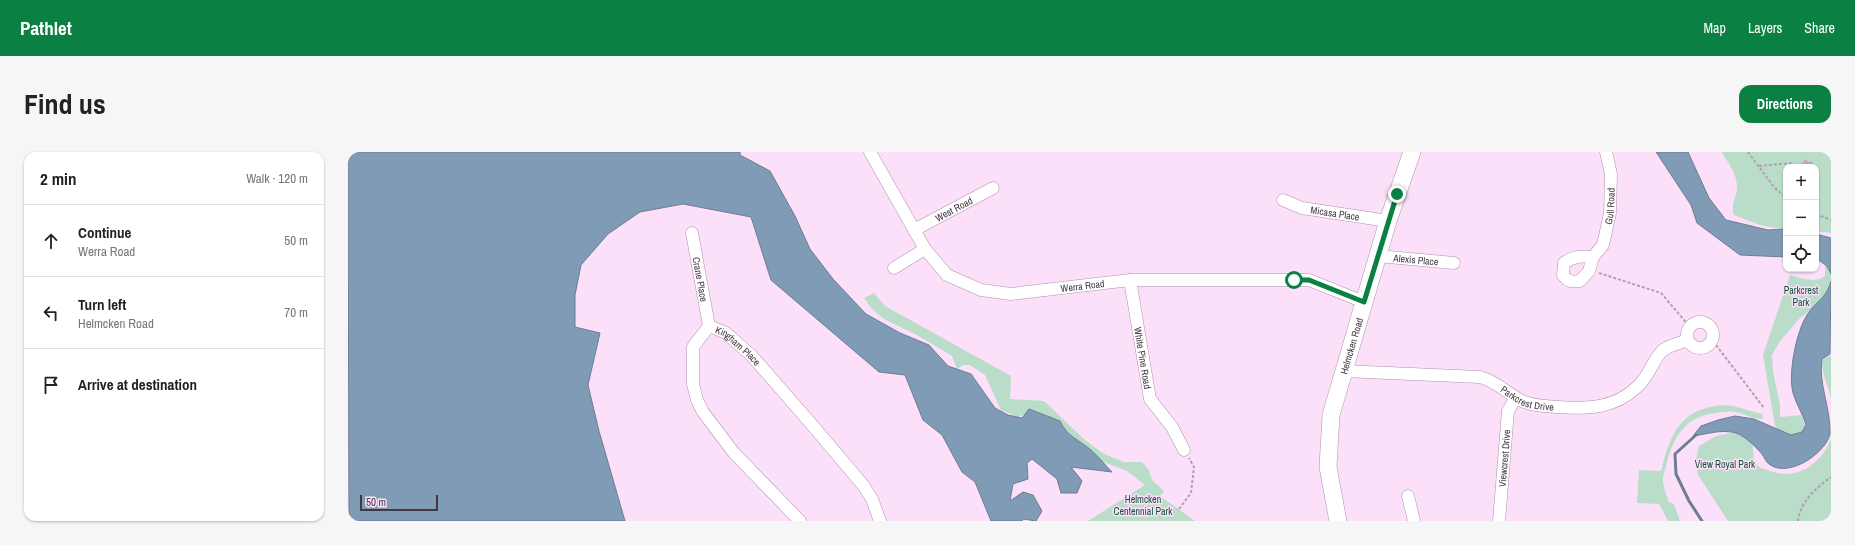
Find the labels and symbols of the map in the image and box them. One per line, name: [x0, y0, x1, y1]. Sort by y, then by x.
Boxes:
route end: [1388, 185, 1406, 203]
street label: Gull Road: [1601, 188, 1617, 226]
street label: West Road: [933, 194, 975, 224]
street label: Micasa Place: [1310, 203, 1361, 223]
street label: Alexis Place: [1392, 251, 1439, 268]
street label: Crane Place: [690, 256, 711, 303]
route start: [1285, 271, 1303, 289]
street label: Werra Road: [1060, 277, 1105, 295]
park label: Parkcrest Park: [1784, 284, 1819, 309]
street label: Helmcken Road: [1337, 316, 1366, 376]
street label: Kingham Place: [714, 323, 764, 368]
street label: White Pine Road: [1132, 326, 1155, 390]
street label: Parkcrest Drive: [1498, 383, 1555, 413]
street label: Viewcrest Drive: [1495, 428, 1513, 488]
park label: View Royal Park: [1695, 458, 1756, 471]
scale bar: [360, 493, 438, 512]
park label: Helmcken Centennial Park: [1114, 493, 1173, 518]

